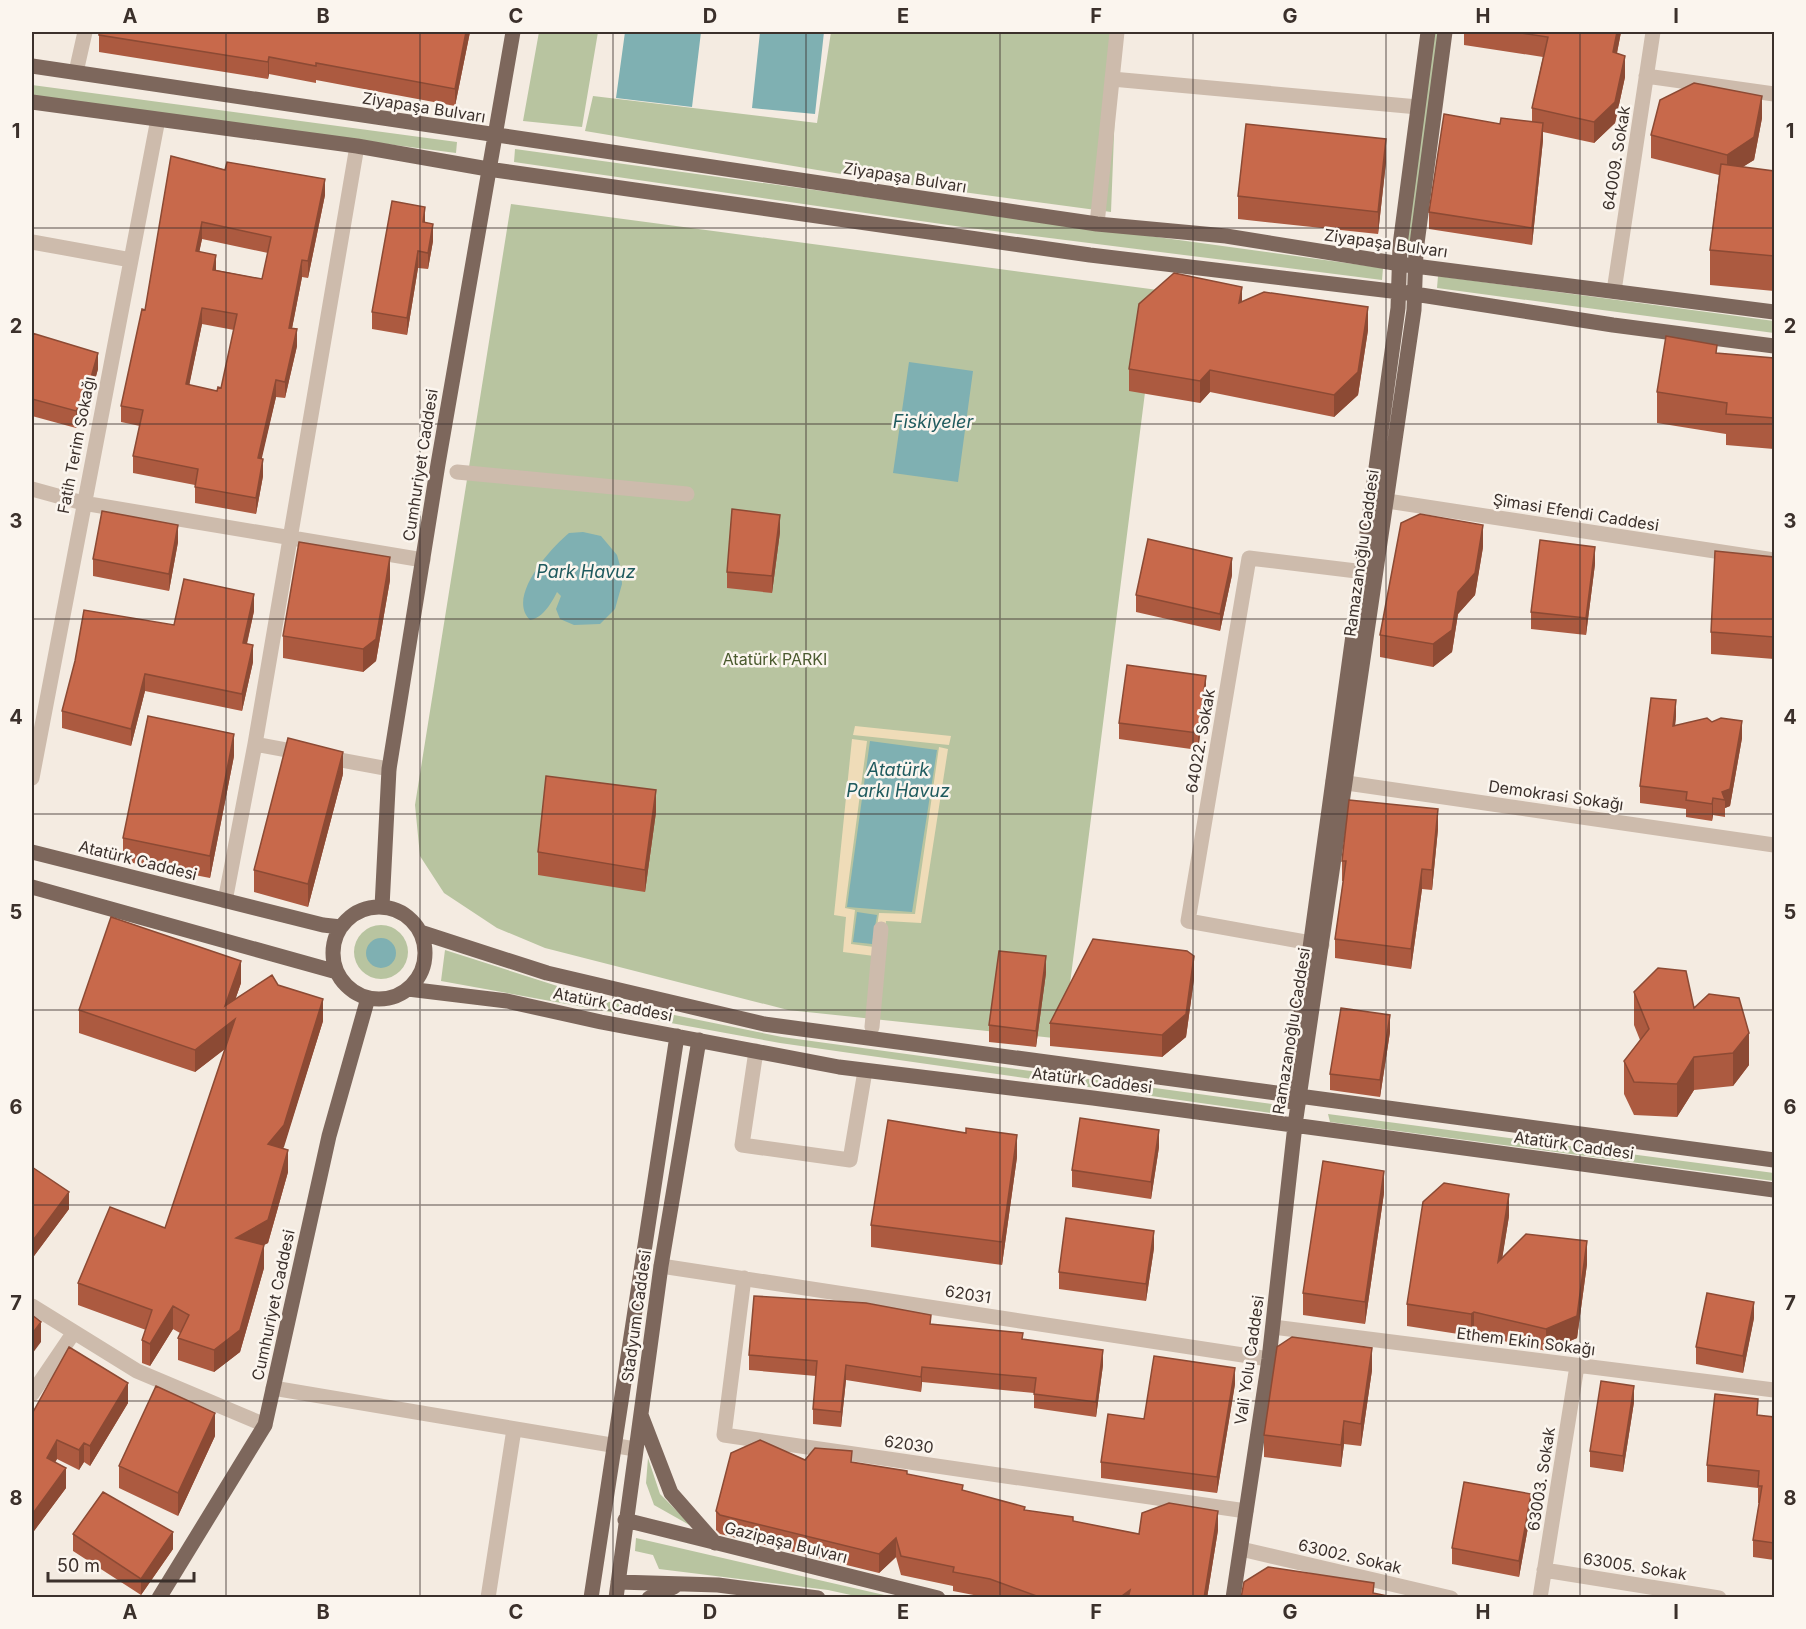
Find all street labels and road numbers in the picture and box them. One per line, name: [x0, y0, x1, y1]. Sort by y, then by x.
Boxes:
street label: Ziyapaşa Bulvarı: [361, 87, 487, 127]
street label: 64009. Sokak: [1598, 104, 1634, 212]
street label: Ziyapaşa Bulvarı: [842, 157, 968, 197]
street label: Ziyapaşa Bulvarı: [1323, 224, 1449, 262]
street label: Fatih Terim Sokağı: [53, 375, 99, 515]
street label: Cumhuriyet Caddesi: [398, 387, 442, 543]
street label: Ramazanoğlu Caddesi: [1339, 468, 1383, 638]
street label: Şimasi Efendi Caddesi: [1492, 489, 1660, 535]
street label: 64022. Sokak: [1181, 687, 1219, 795]
street label: Demokrasi Sokağı: [1487, 776, 1625, 814]
street label: Atatürk Caddesi: [77, 836, 199, 884]
street label: Ramazanoğlu Caddesi: [1268, 946, 1314, 1116]
street label: Atatürk Caddesi: [552, 983, 674, 1025]
street label: Atatürk Caddesi: [1031, 1063, 1153, 1097]
street label: Atatürk Caddesi: [1513, 1127, 1635, 1163]
street label: Cumhuriyet Caddesi: [247, 1228, 299, 1382]
street label: Stadyum Caddesi: [617, 1249, 655, 1383]
street label: 62031: [944, 1281, 992, 1307]
street label: Vali Yolu Caddesi: [1230, 1294, 1268, 1426]
street label: Ethem Ekin Sokağı: [1455, 1323, 1597, 1359]
street label: 63003. Sokak: [1523, 1425, 1559, 1532]
street label: 62030: [883, 1431, 935, 1457]
street label: Gazipaşa Bulvarı: [722, 1517, 850, 1567]
street label: 63002. Sokak: [1296, 1534, 1404, 1578]
street label: 63005. Sokak: [1582, 1548, 1689, 1584]

